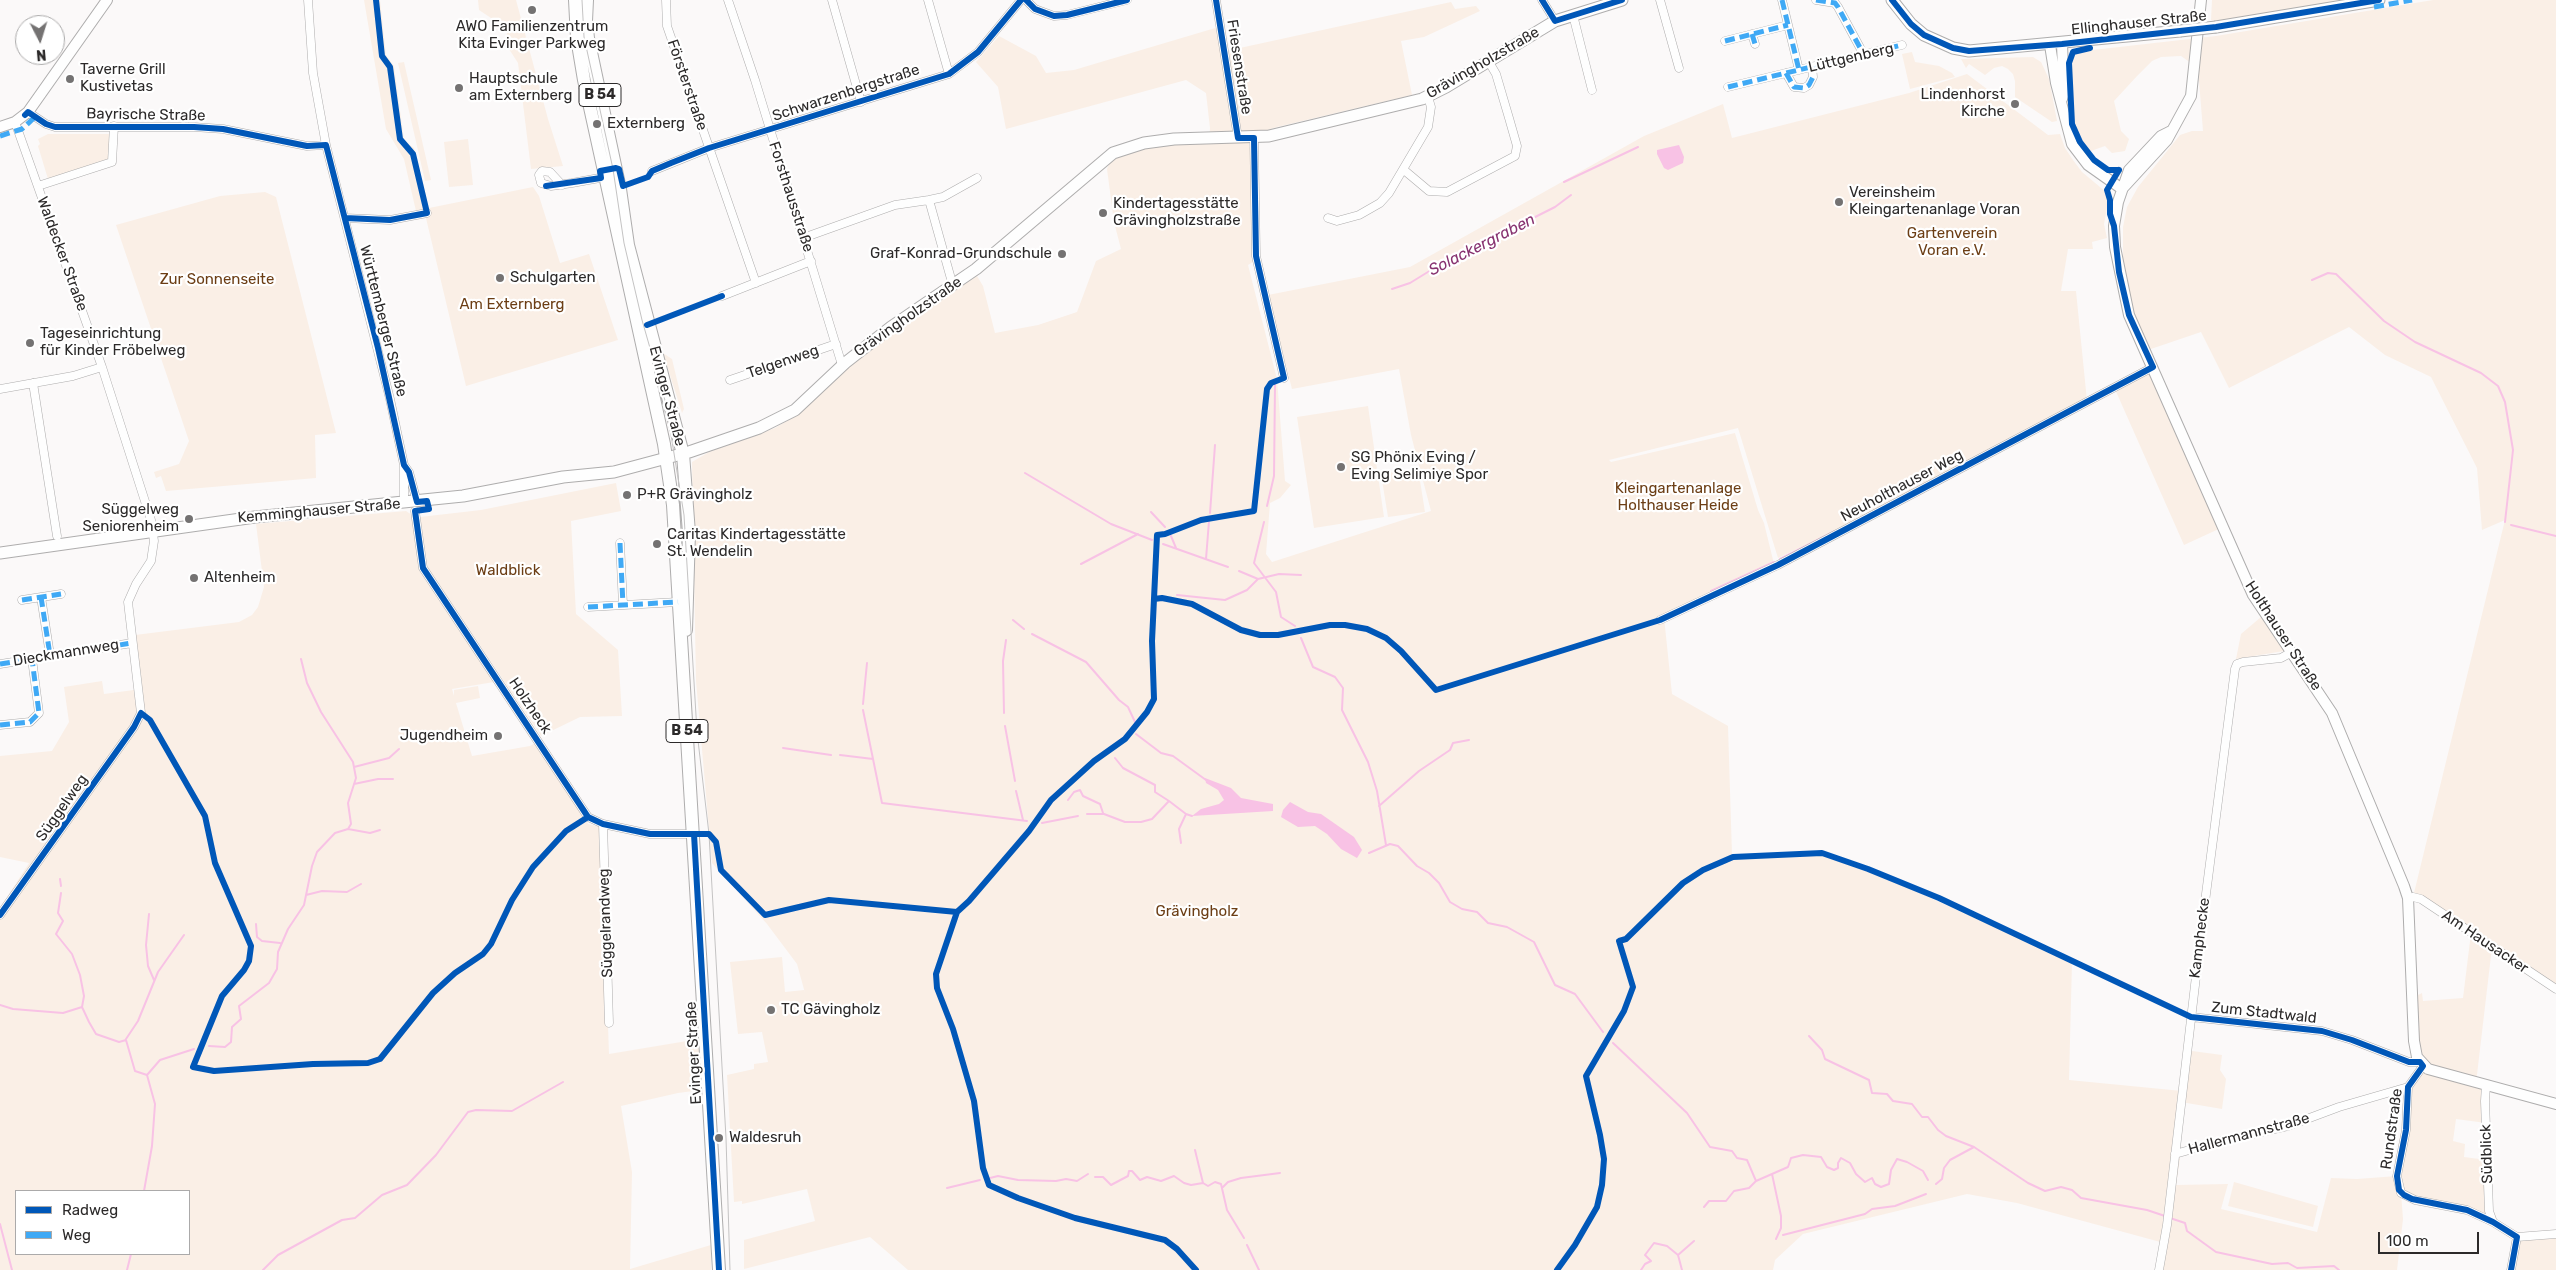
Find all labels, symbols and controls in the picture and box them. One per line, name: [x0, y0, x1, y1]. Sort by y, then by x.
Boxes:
marker: AWO Familienzentrum Kita Evinger Parkweg: [526, 4, 538, 16]
street label: Ellinghauser Straße: [2070, 7, 2208, 39]
north arrow: [15, 15, 65, 65]
place label: AWO Familienzentrum Kita Evinger Parkweg: [456, 18, 608, 53]
street label: Friesenstraße: [1223, 18, 1255, 116]
street label: Grävingholzstraße: [1423, 23, 1543, 103]
street label: Försterstraße: [663, 37, 711, 133]
street label: Lüttgenberg: [1806, 39, 1896, 77]
text: N: [36, 46, 47, 63]
place label: Taverne Grill Kustivetas: [80, 61, 166, 96]
street label: Schwarzenbergstraße: [770, 61, 922, 125]
place label: Hauptschule am Externberg: [469, 70, 572, 105]
marker: Taverne Grill Kustivetas: [64, 73, 76, 85]
marker: Hauptschule am Externberg: [453, 82, 465, 94]
road number: B 54: [579, 84, 621, 106]
place label: Lindenhorst Kirche: [1920, 86, 2005, 121]
marker: Lindenhorst Kirche: [2009, 98, 2021, 110]
street label: Bayrische Straße: [86, 105, 206, 125]
place label: Externberg: [607, 115, 685, 133]
marker: Externberg: [591, 118, 603, 130]
street label: Forsthausstraße: [765, 139, 817, 255]
place label: Vereinsheim Kleingartenanlage Voran: [1849, 184, 2020, 219]
street label: Waldecker Straße: [33, 194, 91, 314]
place label: Kindertagesstätte Grävingholzstraße: [1113, 195, 1241, 230]
marker: Vereinsheim Kleingartenanlage Voran: [1833, 196, 1845, 208]
marker: Kindertagesstätte Grävingholzstraße: [1097, 207, 1109, 219]
water label: Solackergraben: [1425, 210, 1539, 280]
park label: Gartenverein Voran e.V.: [1907, 225, 1997, 260]
street label: Württemberger Straße: [355, 243, 411, 399]
place label: Graf-Konrad-Grundschule: [870, 245, 1052, 263]
marker: Graf-Konrad-Grundschule: [1056, 248, 1068, 260]
place label: Schulgarten: [510, 269, 596, 287]
park label: Zur Sonnenseite: [160, 271, 274, 289]
marker: Schulgarten: [494, 272, 506, 284]
street label: Grävingholzstraße: [851, 273, 965, 361]
park label: Am Externberg: [459, 296, 565, 314]
place label: Tageseinrichtung für Kinder Fröbelweg: [40, 325, 185, 360]
marker: Tageseinrichtung für Kinder Fröbelweg: [24, 337, 36, 349]
street label: Telgenweg: [745, 341, 821, 383]
street label: Evinger Straße: [645, 344, 689, 448]
street label: Neuholthauser Weg: [1838, 446, 1966, 526]
place label: SG Phönix Eving / Eving Selimiye Spor: [1351, 449, 1488, 484]
marker: SG Phönix Eving / Eving Selimiye Spor: [1335, 461, 1347, 473]
park label: Kleingartenanlage Holthauser Heide: [1615, 480, 1741, 515]
place label: P+R Grävingholz: [637, 486, 752, 504]
marker: P+R Grävingholz: [621, 489, 633, 501]
street label: Kemminghauser Straße: [237, 495, 401, 527]
place label: Süggelweg Seniorenheim: [82, 501, 179, 536]
marker: Süggelweg Seniorenheim: [183, 513, 195, 525]
place label: Caritas Kindertagesstätte St. Wendelin: [667, 526, 846, 561]
marker: Caritas Kindertagesstätte St. Wendelin: [651, 538, 663, 550]
park label: Waldblick: [476, 562, 540, 580]
place label: Altenheim: [204, 569, 276, 587]
marker: Altenheim: [188, 572, 200, 584]
street label: Holthauser Straße: [2241, 578, 2325, 694]
street label: Dieckmannweg: [12, 636, 120, 670]
street label: Holzheck: [505, 674, 555, 738]
road number: B 54: [666, 719, 708, 742]
place label: Jugendheim: [400, 727, 488, 745]
marker: Jugendheim: [492, 730, 504, 742]
street label: Süggelweg: [32, 771, 92, 845]
street label: Süggelrandweg: [595, 868, 617, 978]
street label: Kamphecke: [2186, 897, 2214, 979]
park label: Grävingholz: [1156, 903, 1238, 921]
street label: Am Hausacker: [2438, 906, 2532, 978]
street label: Zum Stadtwald: [2210, 999, 2318, 1027]
street label: Evinger Straße: [682, 1001, 706, 1105]
place label: TC Gävingholz: [781, 1001, 880, 1019]
marker: TC Gävingholz: [765, 1004, 777, 1016]
street label: Rundstraße: [2377, 1087, 2407, 1171]
street label: Hallermannstraße: [2186, 1109, 2312, 1159]
street label: Südblick: [2477, 1124, 2497, 1184]
place label: Waldesruh: [729, 1129, 801, 1147]
marker: Waldesruh: [713, 1132, 725, 1144]
legend: [15, 1190, 190, 1255]
text: Radweg: [62, 1201, 118, 1219]
scale bar: [2381, 1222, 2482, 1254]
text: Weg: [62, 1226, 91, 1244]
text: 100 m: [2386, 1232, 2428, 1250]

